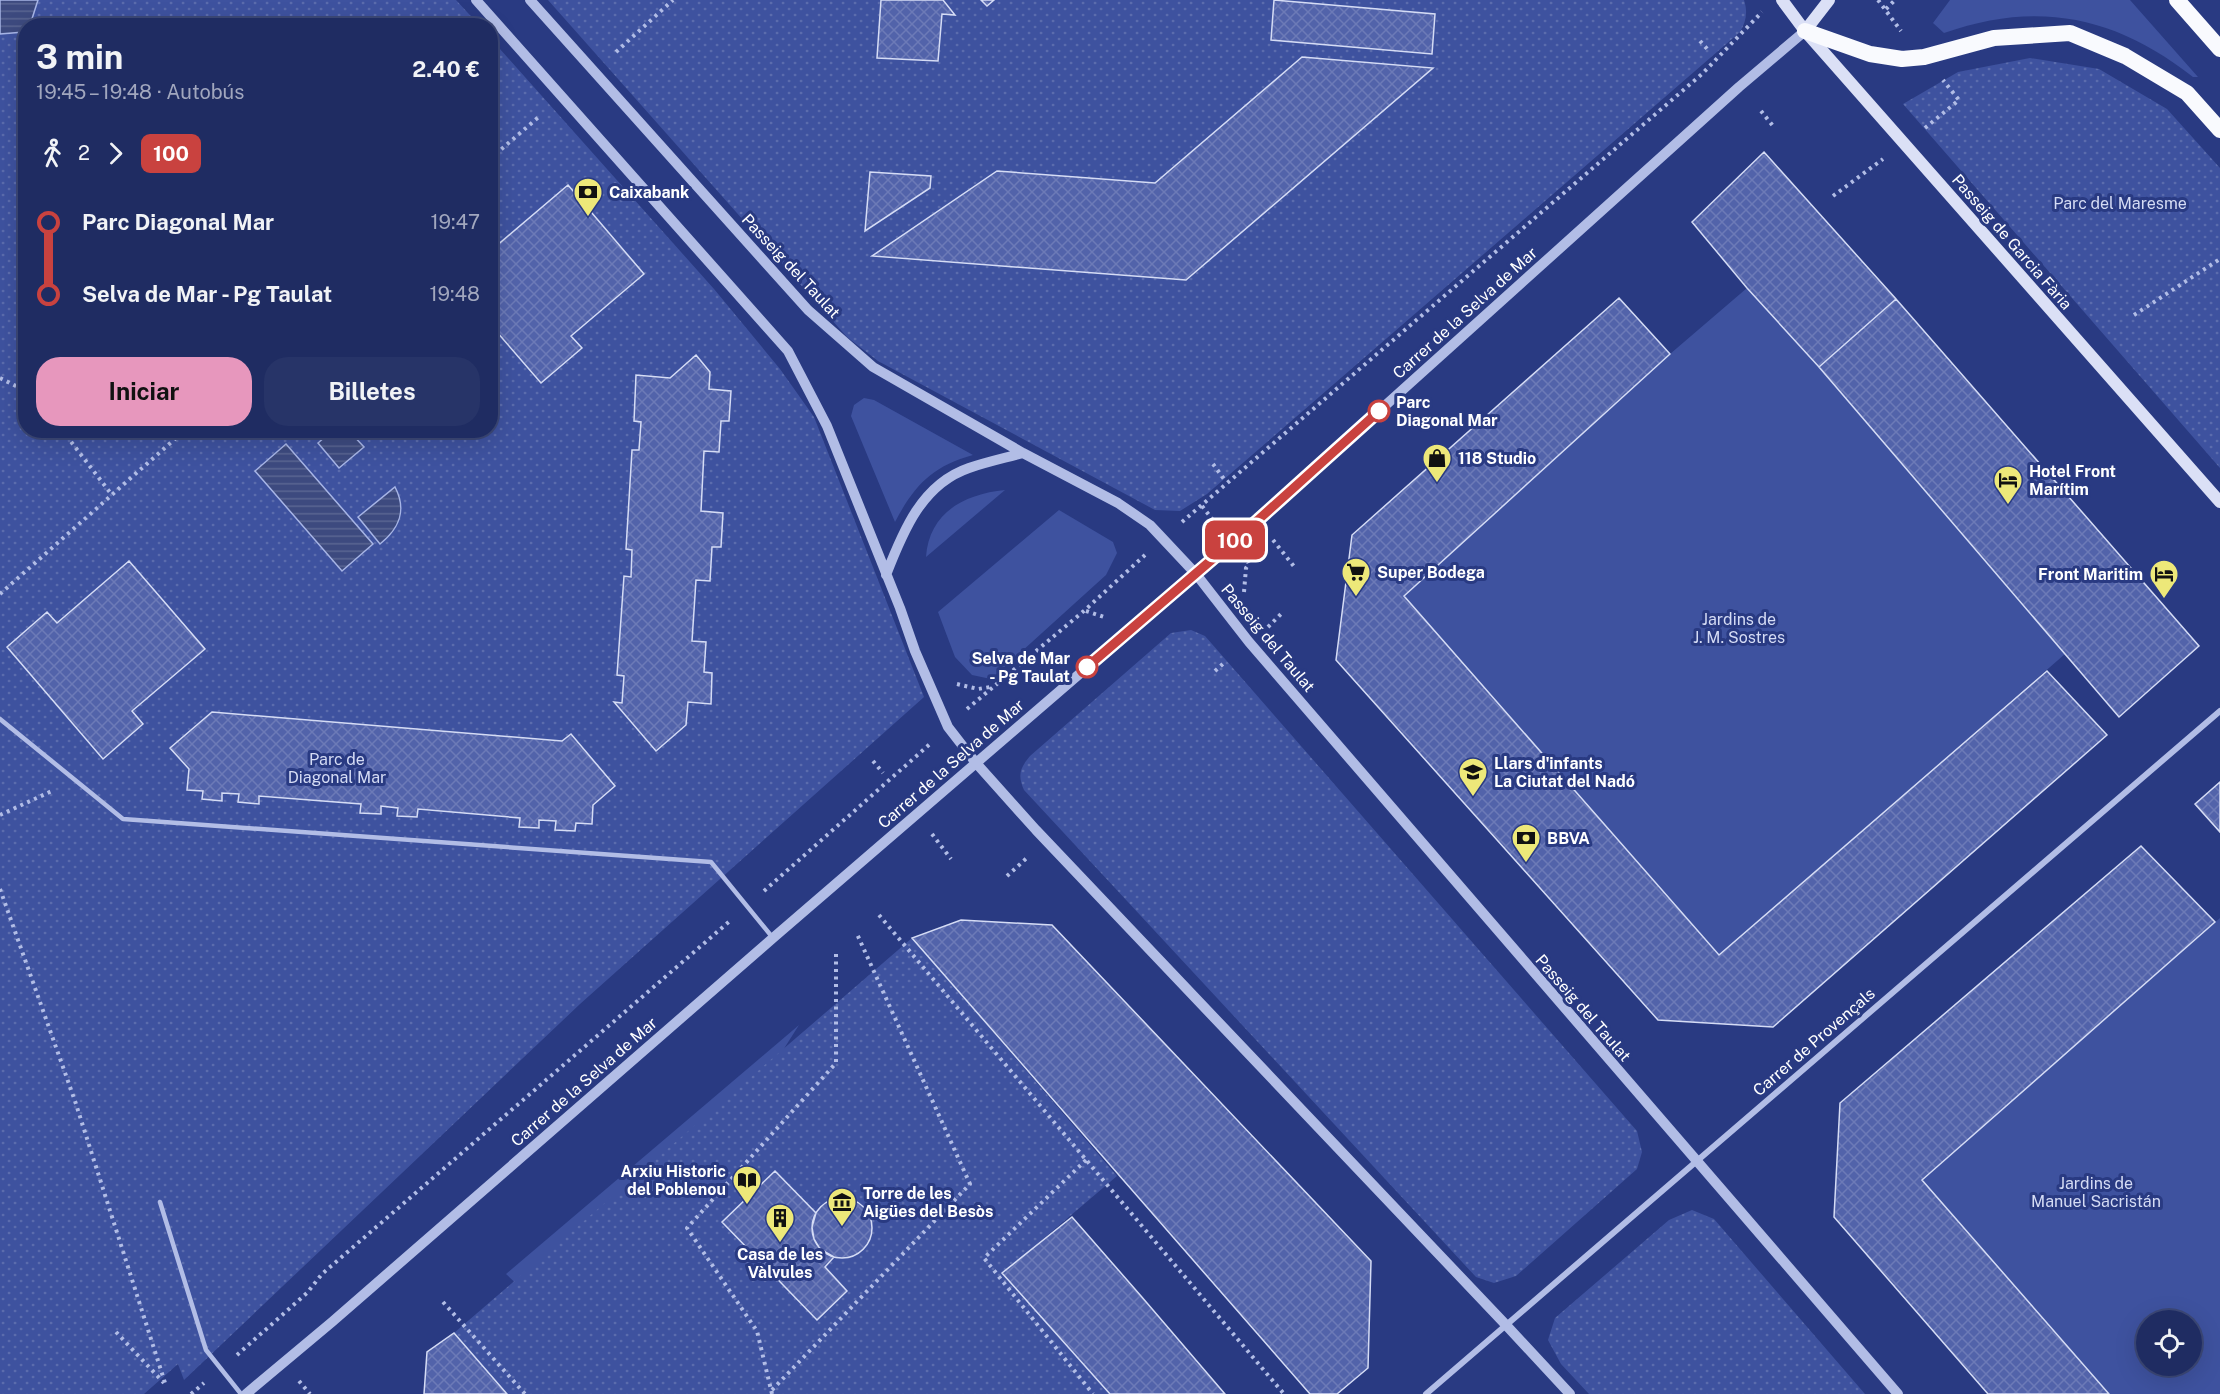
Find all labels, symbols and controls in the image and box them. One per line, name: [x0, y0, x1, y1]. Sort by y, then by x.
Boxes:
text: 3 min: [36, 38, 123, 76]
text: 2.40 €: [412, 56, 480, 82]
text: 19:45 – 19:48 · Autobús: [36, 80, 244, 104]
icon: walk: [36, 137, 69, 170]
icon: forward: [99, 137, 132, 170]
text: 2: [78, 141, 90, 165]
text: 100: [153, 141, 189, 166]
street label: Passeig de Garcia Fària: [1948, 170, 2076, 314]
bank icon: Caixabank: [572, 176, 604, 218]
place label: Caixabank: [609, 183, 689, 202]
park label: Parc del Maresme: [2053, 194, 2187, 213]
text: Parc Diagonal Mar: [82, 209, 274, 235]
text: 19:47: [430, 210, 480, 234]
street label: Passeig del Taulat: [738, 210, 844, 322]
street label: Carrer de la Selva de Mar: [1389, 243, 1541, 383]
text: Selva de Mar - Pg Taulat: [82, 281, 332, 307]
text: 19:48: [429, 282, 480, 306]
button: Iniciar: [36, 357, 252, 426]
button: Billetes: [264, 357, 480, 426]
place label: Parc Diagonal Mar: [1396, 393, 1498, 430]
marker: Parc Diagonal Mar: [1368, 400, 1390, 422]
shop icon: 118 Studio: [1421, 442, 1453, 484]
place label: 118 Studio: [1458, 449, 1536, 468]
place label: Hotel Front Marítim: [2029, 462, 2116, 499]
hotel icon: Hotel Front Marítim: [1992, 464, 2024, 506]
line badge: 100: [1200, 520, 1270, 560]
text: 100: [1217, 528, 1253, 553]
supermarket icon: Super Bodega: [1340, 556, 1372, 598]
hotel icon: Front Maritim: [2148, 558, 2180, 600]
place label: Super Bodega: [1377, 563, 1485, 582]
place label: Front Maritim: [2038, 565, 2143, 584]
street label: Passeig del Taulat: [1217, 580, 1319, 696]
park label: Jardins de J. M. Sostres: [1693, 610, 1785, 647]
place label: Selva de Mar - Pg Taulat: [972, 649, 1070, 686]
marker: Selva de Mar - Pg Taulat: [1076, 656, 1098, 678]
street label: Carrer de la Selva de Mar: [874, 695, 1028, 833]
park label: Parc de Diagonal Mar: [288, 750, 386, 787]
place label: Llars d'infants La Ciutat del Nadó: [1494, 754, 1635, 791]
school or university icon: Llars d'infants La Ciutat del Nadó: [1457, 756, 1489, 798]
bank icon: BBVA: [1510, 822, 1542, 864]
place label: BBVA: [1547, 829, 1590, 848]
street label: Passeig del Taulat: [1531, 951, 1635, 1065]
street label: Carrer de Provençals: [1749, 984, 1879, 1100]
street label: Carrer de la Selva de Mar: [507, 1013, 661, 1151]
place label: Arxiu Historic del Poblenou: [621, 1162, 726, 1199]
library icon: Arxiu Historic del Poblenou: [731, 1164, 763, 1206]
park label: Jardins de Manuel Sacristán: [2031, 1174, 2161, 1211]
place label: Torre de les Aigües del Besòs: [863, 1184, 993, 1221]
museum icon: Torre de les Aigües del Besòs: [826, 1186, 858, 1228]
building icon: Casa de les Vàlvules: [764, 1202, 796, 1244]
place label: Casa de les Vàlvules: [737, 1245, 823, 1282]
map controls: [2136, 1310, 2202, 1376]
button: locate: [2136, 1310, 2202, 1376]

